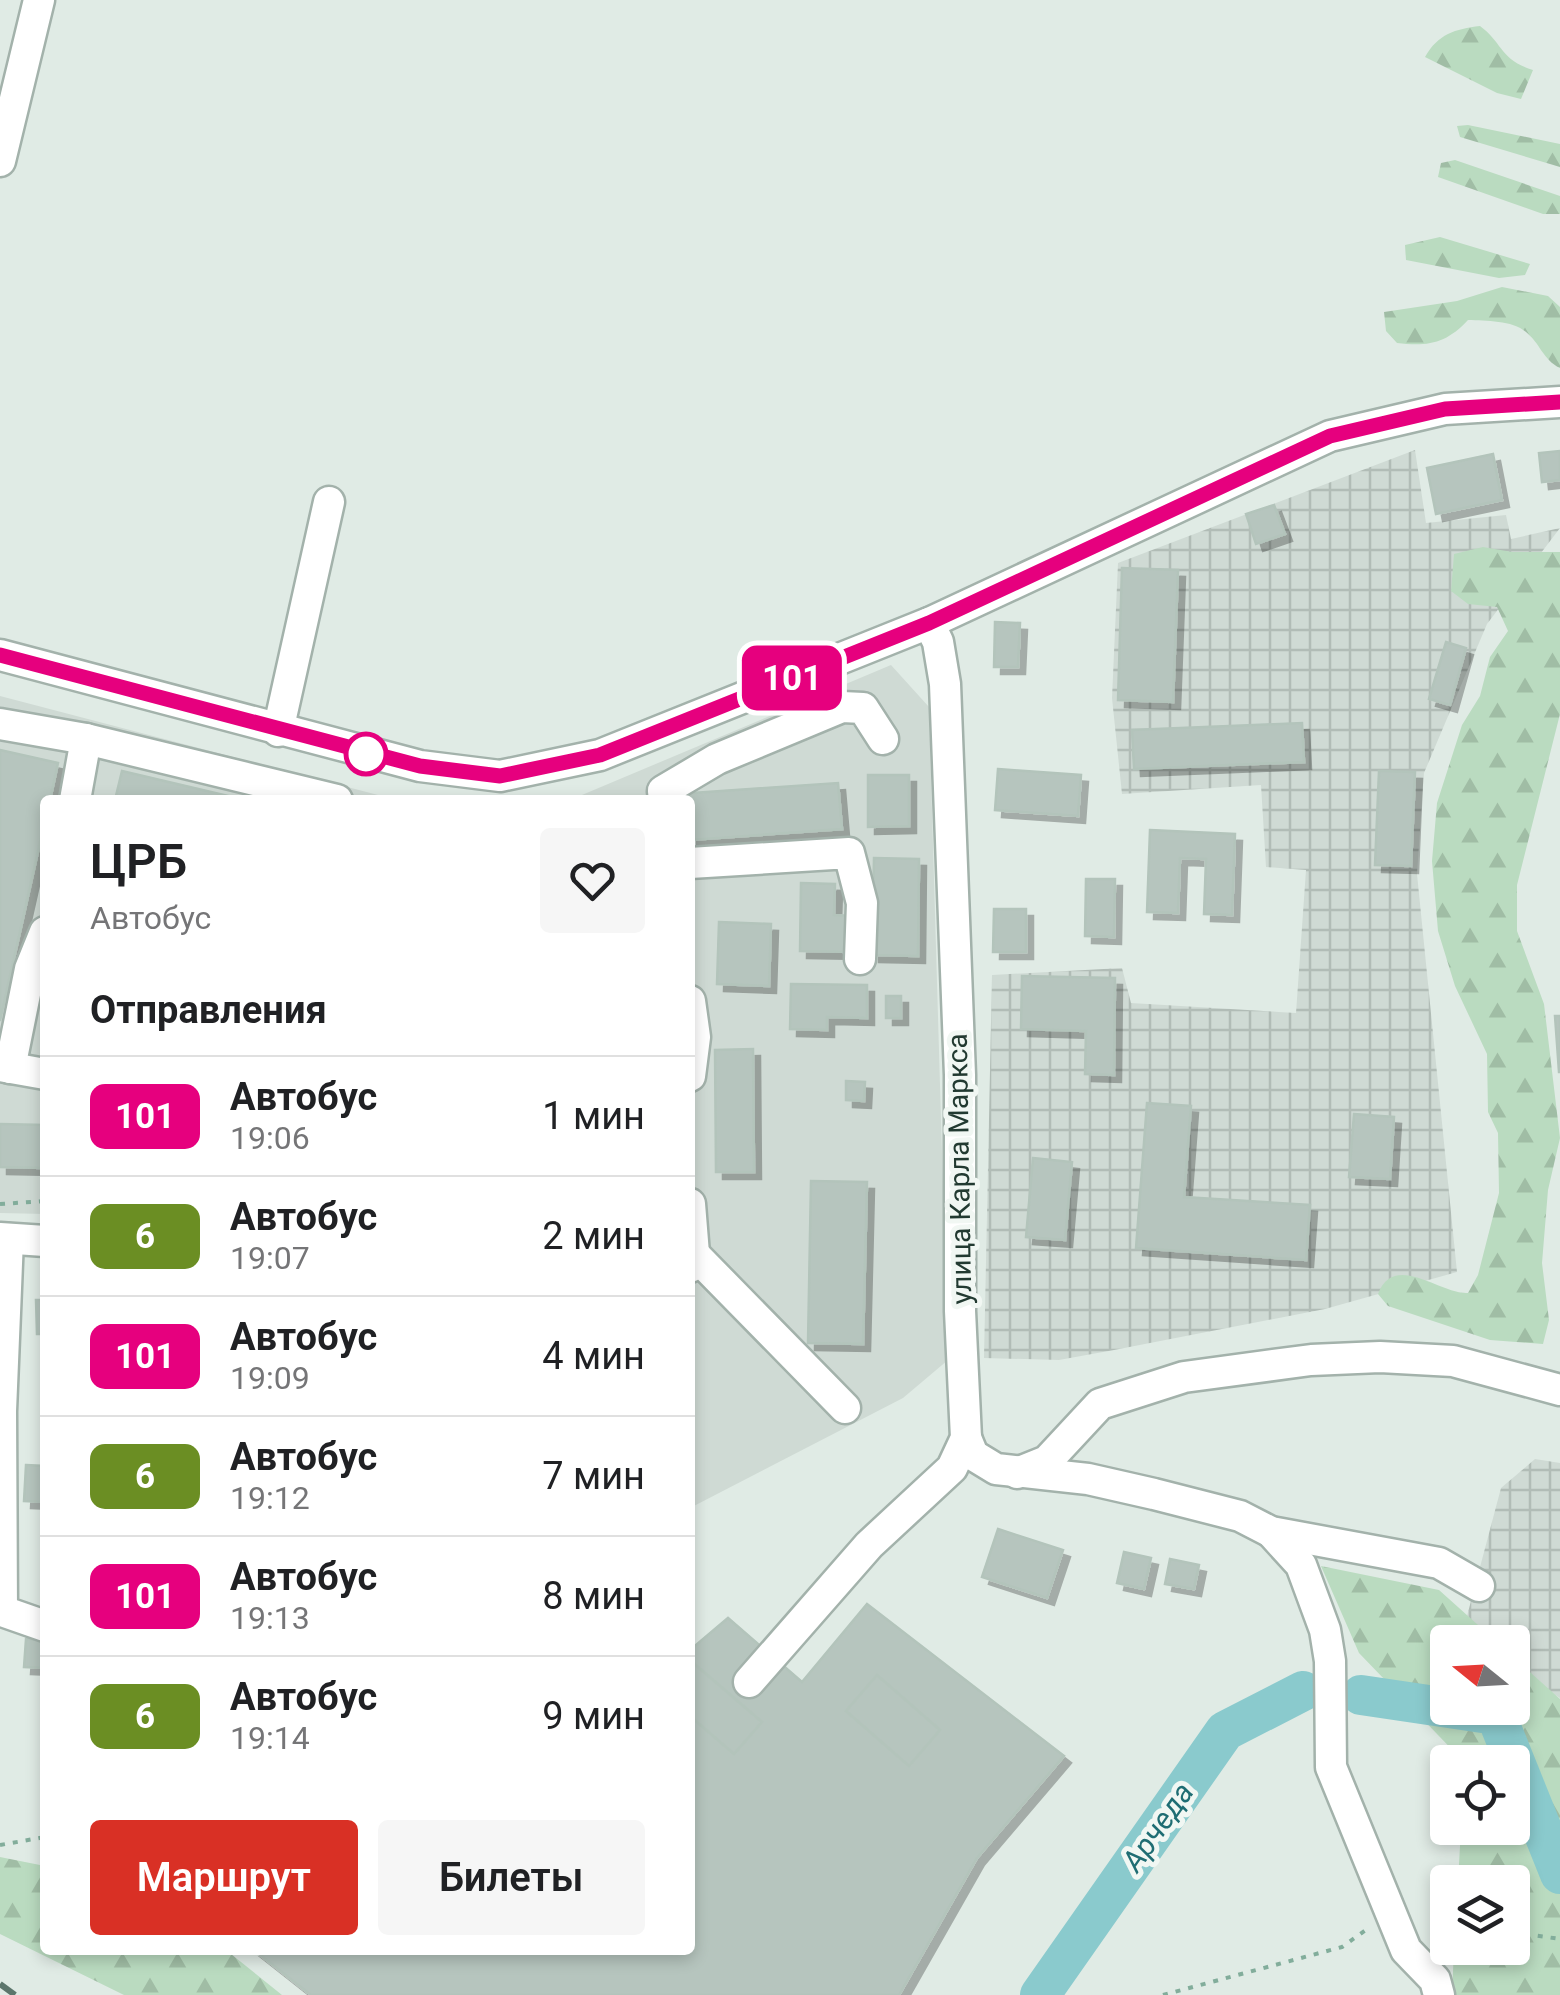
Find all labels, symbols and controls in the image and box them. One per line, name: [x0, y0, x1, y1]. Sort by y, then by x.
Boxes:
line badge: 101: [734, 646, 850, 710]
text: 101: [762, 658, 822, 699]
unlabelled marker: [345, 733, 387, 775]
button: heart: [540, 828, 645, 933]
text: ЦРБ: [90, 833, 187, 890]
text: Автобус: [90, 899, 211, 937]
text: Отправления: [90, 988, 327, 1032]
street label: улица Карла Маркса: [941, 1033, 978, 1305]
text: Автобус: [230, 1075, 377, 1119]
text: 1 мин: [542, 1094, 645, 1138]
text: 101: [115, 1096, 175, 1137]
text: 19:06: [230, 1119, 310, 1157]
text: Автобус: [230, 1195, 377, 1239]
text: 2 мин: [542, 1214, 645, 1258]
text: 6: [135, 1216, 155, 1257]
text: 19:07: [230, 1239, 310, 1277]
text: Автобус: [230, 1315, 377, 1359]
text: 4 мин: [542, 1334, 645, 1378]
text: 101: [115, 1336, 175, 1377]
text: 19:09: [230, 1359, 310, 1397]
text: Автобус: [230, 1435, 377, 1479]
text: 7 мин: [542, 1454, 645, 1498]
text: 6: [135, 1456, 155, 1497]
text: 19:12: [230, 1479, 310, 1517]
text: Автобус: [230, 1555, 377, 1599]
text: 8 мин: [542, 1574, 645, 1618]
text: 101: [115, 1576, 175, 1617]
text: 19:13: [230, 1599, 310, 1637]
north arrow: [1430, 1625, 1530, 1725]
map controls: [1430, 1625, 1530, 1965]
text: Автобус: [230, 1675, 377, 1719]
text: 9 мин: [542, 1694, 645, 1738]
text: 6: [135, 1696, 155, 1737]
text: 19:14: [230, 1719, 310, 1757]
button: locate: [1430, 1745, 1530, 1845]
water label: Арчеда: [1113, 1776, 1201, 1879]
button: Маршрут: [90, 1820, 358, 1935]
button: Билеты: [378, 1820, 645, 1935]
button: layers: [1430, 1865, 1530, 1965]

